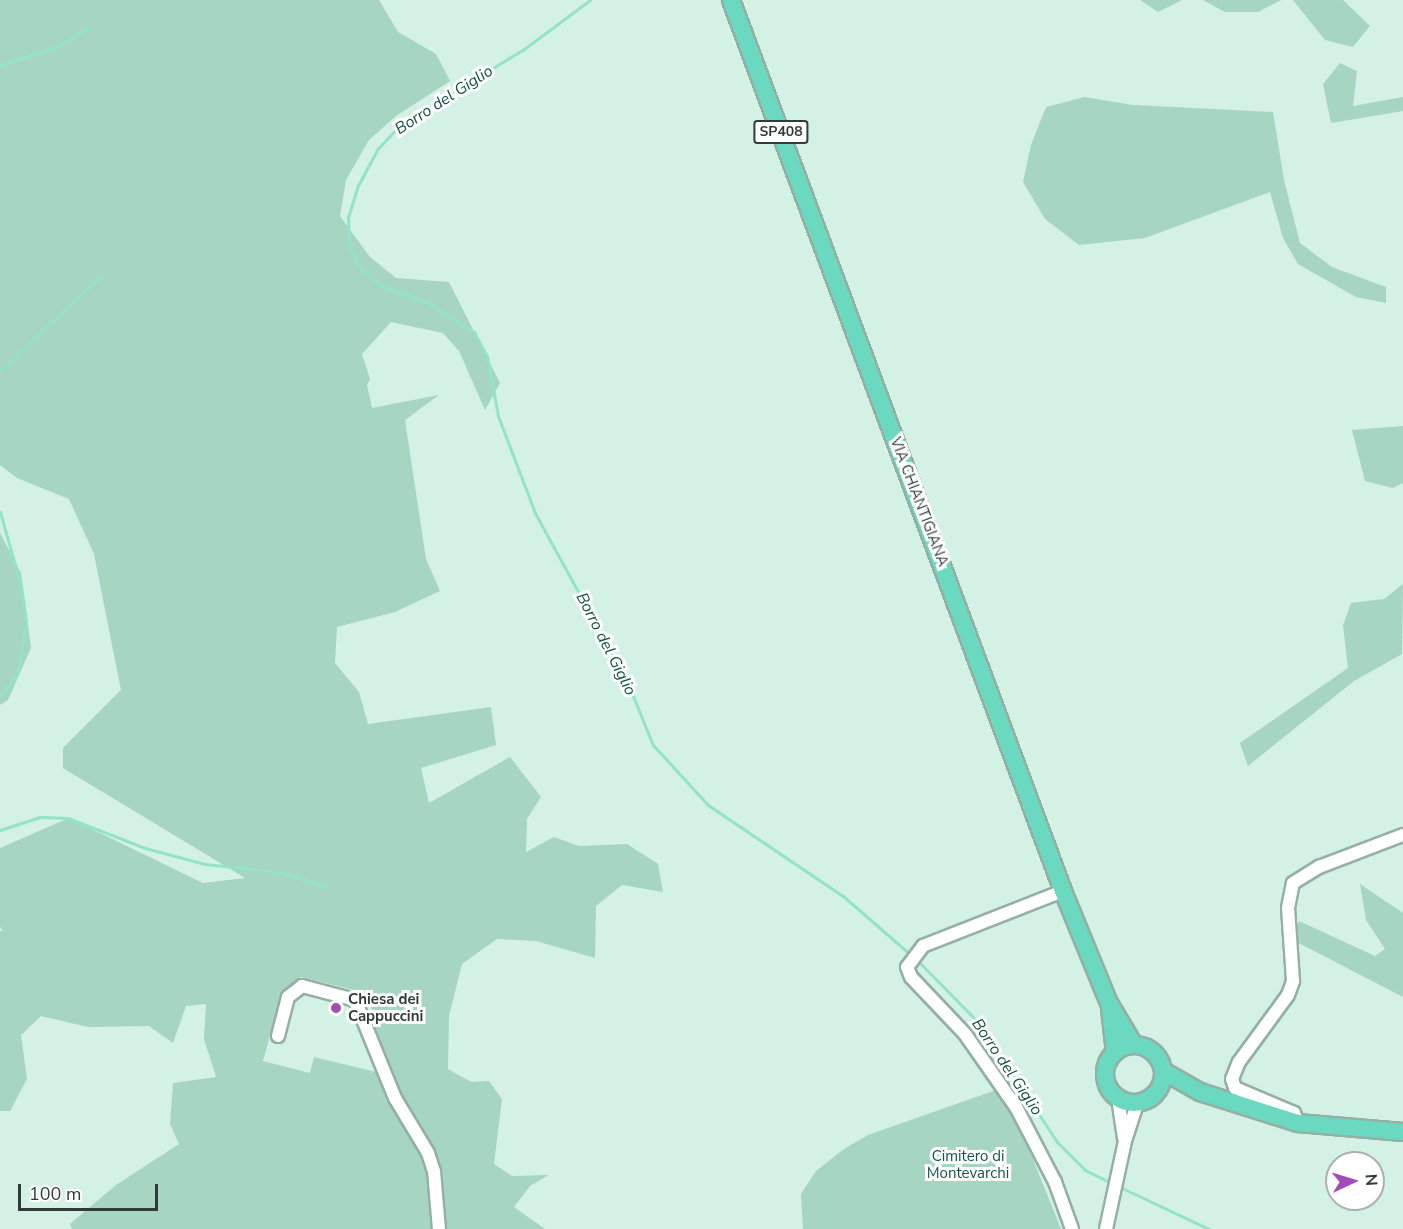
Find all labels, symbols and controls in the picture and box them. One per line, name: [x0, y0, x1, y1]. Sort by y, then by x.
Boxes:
water label: Borro del Giglio: [391, 61, 497, 139]
road number: SP408: [752, 121, 810, 143]
street label: VIA CHIANTIGIANA: [886, 435, 952, 569]
water label: Borro del Giglio: [572, 589, 640, 699]
place label: Chiesa dei Cappuccini: [348, 990, 423, 1025]
marker: Chiesa dei Cappuccini: [329, 1001, 343, 1015]
water label: Borro del Giglio: [968, 1015, 1046, 1119]
park label: Cimitero di Montevarchi: [927, 1147, 1009, 1182]
north arrow: [1325, 1151, 1385, 1211]
scale bar: [21, 1172, 160, 1210]
text: N: [1360, 1173, 1382, 1187]
text: 100 m: [29, 1182, 81, 1206]

